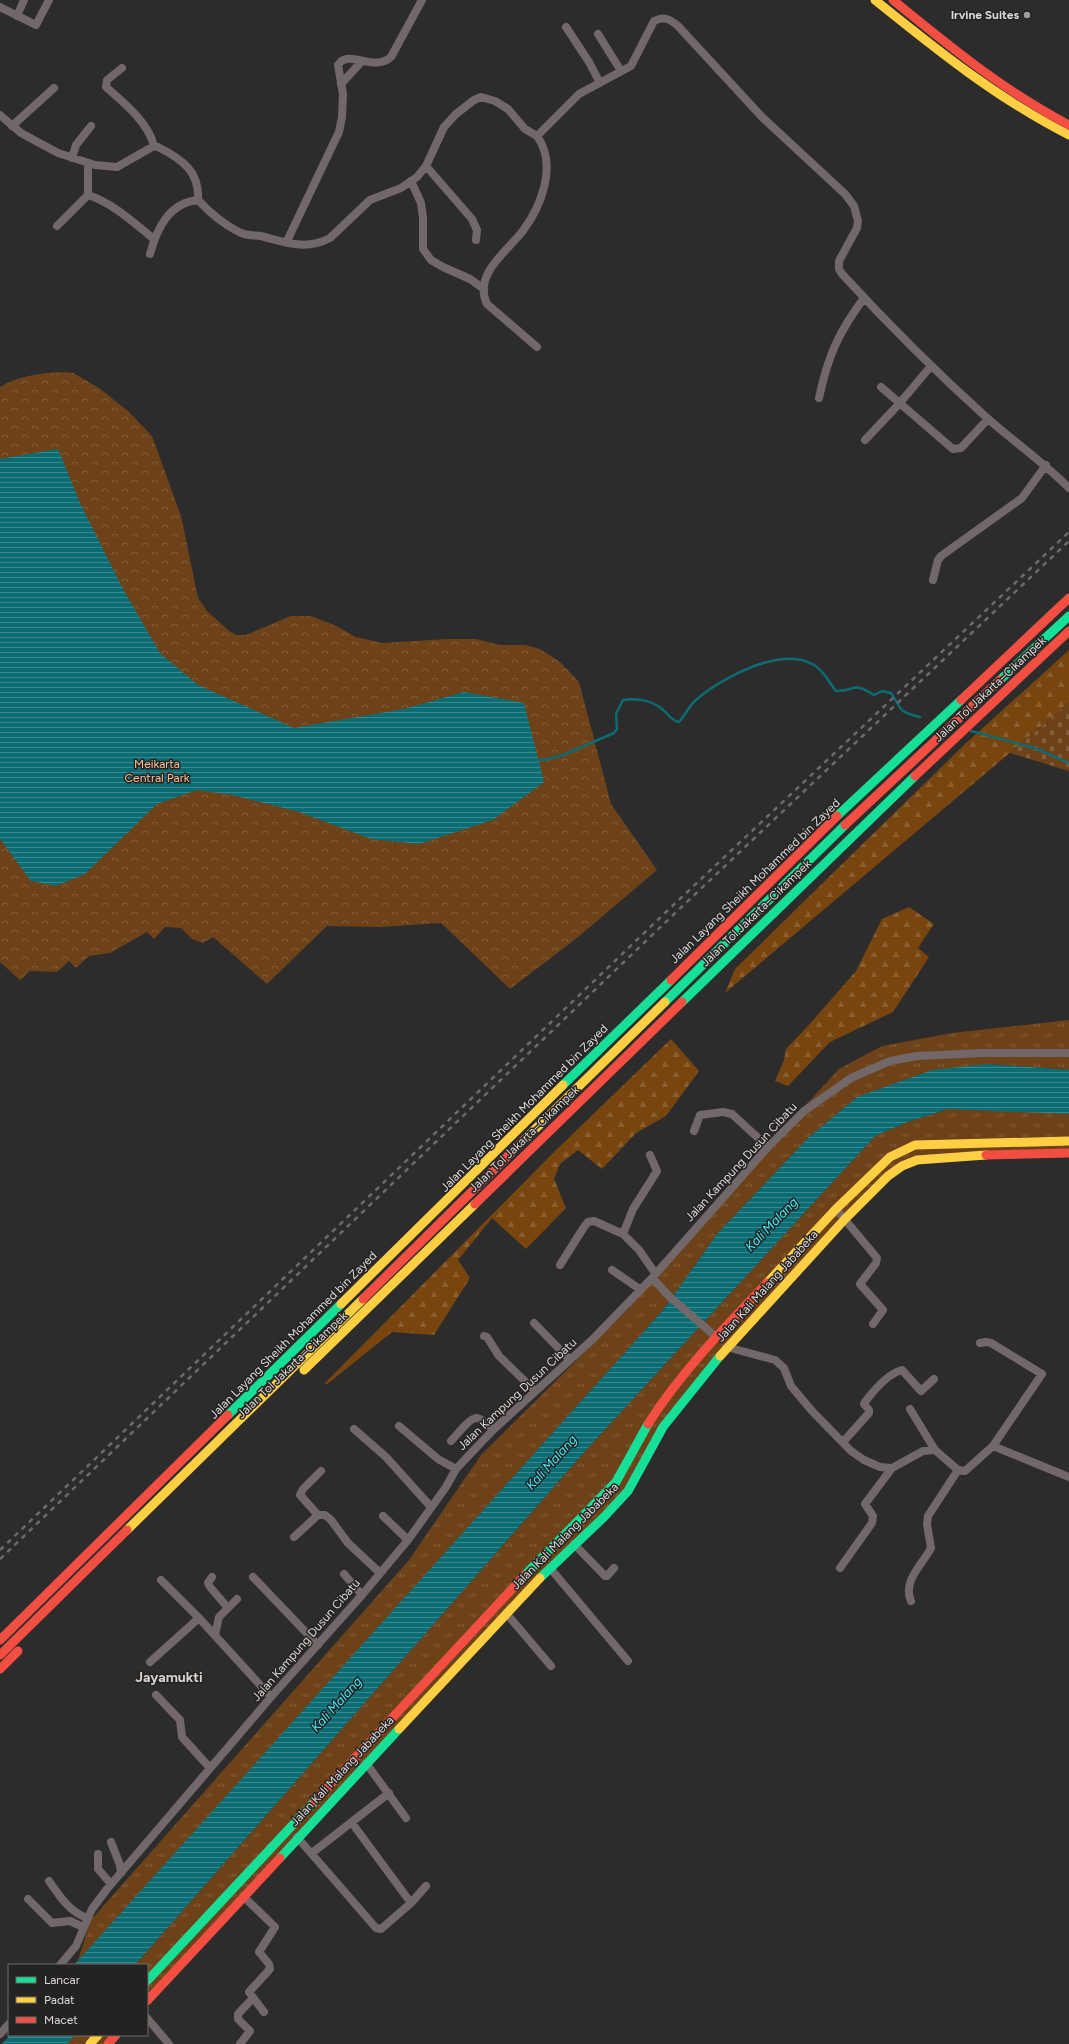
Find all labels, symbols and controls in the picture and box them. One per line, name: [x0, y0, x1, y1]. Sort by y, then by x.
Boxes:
place label: Irvine Suites: [951, 8, 1019, 22]
marker: Irvine Suites: [1022, 10, 1032, 20]
street label: Jalan Tol Jakarta–Cikampek: [931, 633, 1049, 744]
park label: Meikarta Central Park: [124, 757, 190, 785]
street label: Jalan Layang Sheikh Mohammed bin Zayed: [667, 796, 843, 966]
street label: Jalan Tol Jakarta–Cikampek: [698, 857, 814, 969]
street label: Jalan Layang Sheikh Mohammed bin Zayed: [437, 1021, 611, 1195]
street label: Jalan Tol Jakarta–Cikampek: [466, 1083, 582, 1195]
street label: Jalan Kampung Dusun Cibatu: [682, 1100, 800, 1224]
water label: Kali Malang: [742, 1194, 801, 1254]
street label: Jalan Kali Malang Jababeka: [713, 1227, 821, 1345]
street label: Jalan Layang Sheikh Mohammed bin Zayed: [206, 1248, 380, 1422]
street label: Jalan Tol Jakarta–Cikampek: [234, 1309, 350, 1421]
street label: Jalan Kampung Dusun Cibatu: [455, 1335, 579, 1453]
water label: Kali Malang: [523, 1432, 580, 1493]
street label: Jalan Kali Malang Jababeka: [509, 1480, 621, 1592]
street label: Jalan Kampung Dusun Cibatu: [249, 1576, 363, 1704]
district label: Jayamukti: [135, 1669, 203, 1686]
water label: Kali Malang: [308, 1674, 365, 1735]
street label: Jalan Kali Malang Jababeka: [287, 1713, 397, 1829]
legend: [8, 1964, 148, 2036]
text: Lancar: [44, 1973, 80, 1987]
text: Padat: [44, 1993, 75, 2007]
text: Macet: [44, 2013, 78, 2027]

